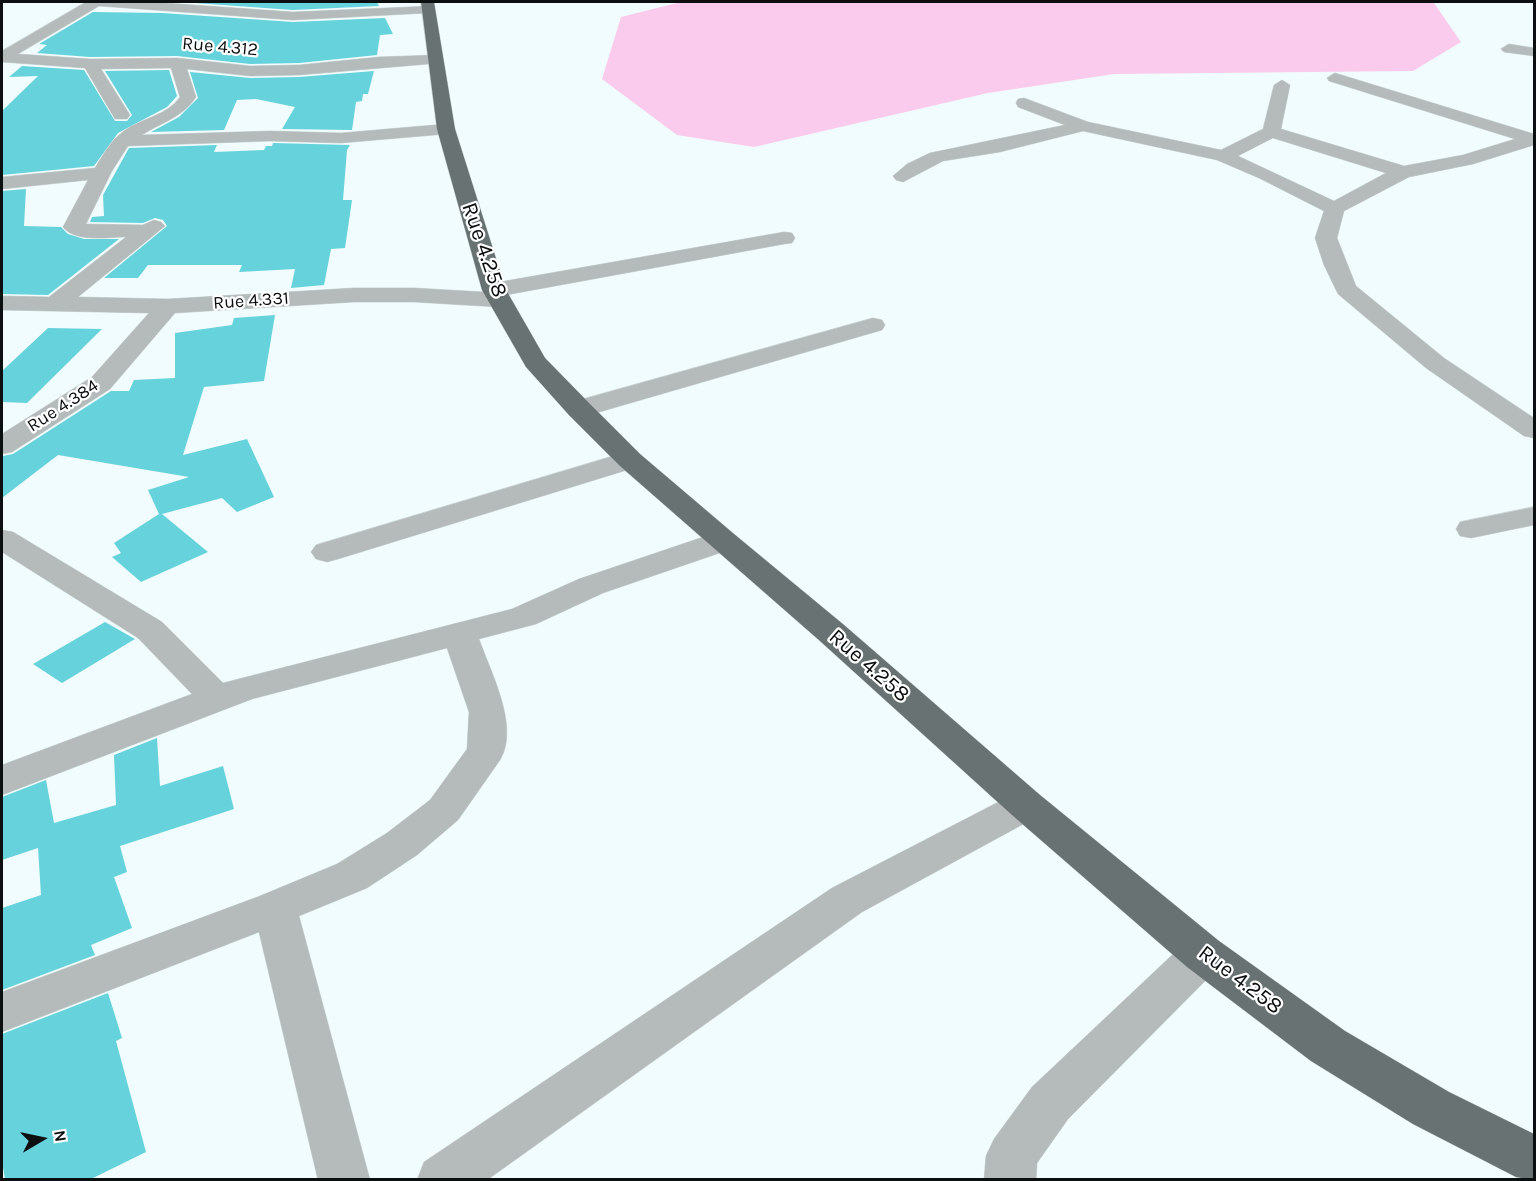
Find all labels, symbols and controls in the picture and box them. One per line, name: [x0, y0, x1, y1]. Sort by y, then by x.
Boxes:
street label: Rue 4.312: [181, 33, 259, 61]
street label: Rue 4.258: [456, 199, 512, 301]
street label: Rue 4.331: [212, 288, 290, 314]
street label: Rue 4.384: [23, 375, 103, 437]
street label: Rue 4.258: [823, 624, 915, 708]
street label: Rue 4.258: [1193, 940, 1287, 1020]
north arrow: [12, 1109, 72, 1169]
text: N: [50, 1129, 71, 1143]

